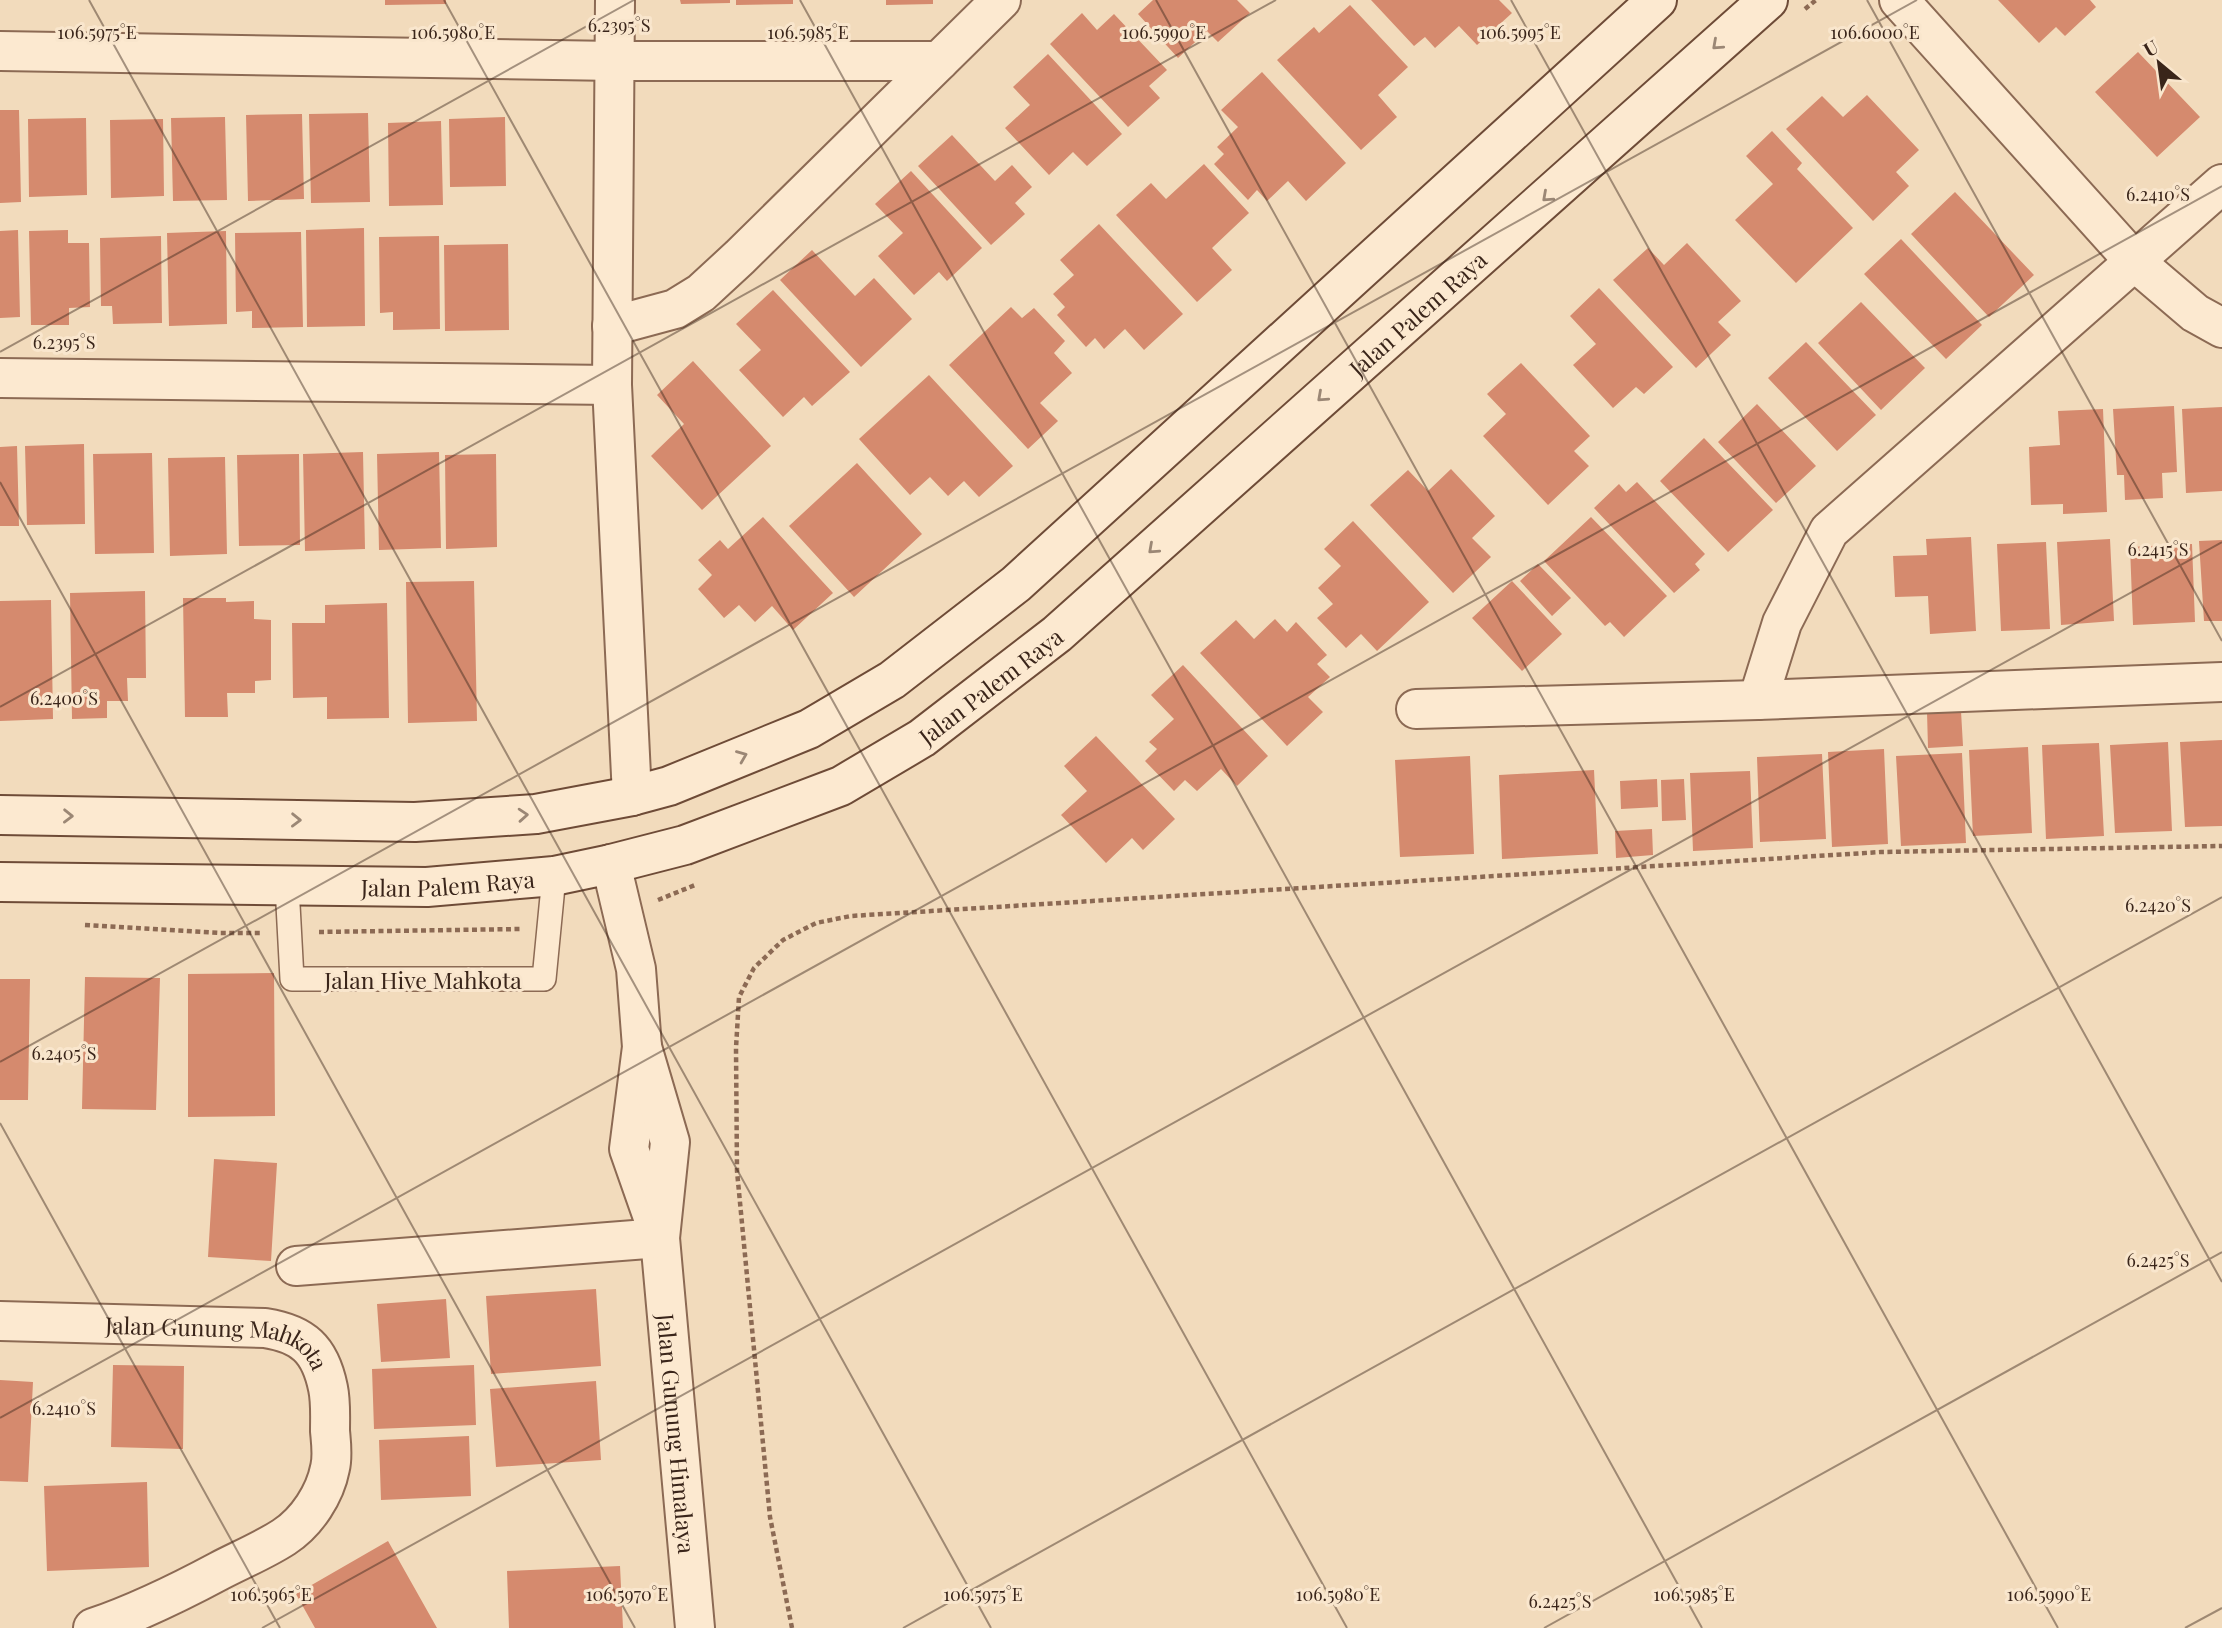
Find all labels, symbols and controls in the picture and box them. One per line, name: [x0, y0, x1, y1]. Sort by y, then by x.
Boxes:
text: 6.2395°S: [588, 13, 650, 37]
text: 106.5975°E: [57, 20, 137, 44]
text: 106.5980°E: [411, 20, 495, 44]
text: 106.5985°E: [767, 20, 849, 44]
text: 106.5990°E: [1122, 20, 1206, 44]
text: 106.5995°E: [1479, 20, 1561, 44]
text: 106.6000°E: [1830, 20, 1920, 44]
north arrow: [2124, 28, 2194, 98]
text: U: [2138, 33, 2162, 62]
one-way arrow: [1712, 37, 1725, 50]
text: 6.2410°S: [2126, 182, 2190, 206]
one-way arrow: [1542, 189, 1555, 201]
street label: Jalan Palem Raya: [1341, 243, 1493, 383]
text: 6.2395°S: [33, 330, 95, 354]
one-way arrow: [1317, 389, 1330, 401]
text: 6.2415°S: [2128, 537, 2188, 561]
one-way arrow: [1148, 540, 1161, 553]
street label: Jalan Palem Raya: [911, 620, 1069, 752]
text: 6.2400°S: [30, 686, 98, 710]
one-way arrow: [735, 751, 747, 765]
one-way arrow: [63, 808, 74, 824]
one-way arrow: [518, 808, 529, 823]
one-way arrow: [291, 812, 301, 828]
street label: Jalan Palem Raya: [360, 862, 536, 903]
text: 6.2420°S: [2125, 893, 2191, 917]
street label: Jalan Hive Mahkota: [323, 964, 522, 995]
text: 6.2405°S: [31, 1041, 97, 1065]
text: 6.2425°S: [2127, 1248, 2189, 1272]
street label: Jalan Gunung Mahkota: [104, 1308, 337, 1375]
street label: Jalan Gunung Himalaya: [651, 1311, 704, 1556]
text: 6.2410°S: [32, 1396, 96, 1420]
text: 106.5965°E: [230, 1582, 312, 1606]
text: 106.5970°E: [586, 1582, 668, 1606]
text: 106.5975°E: [943, 1582, 1023, 1606]
text: 106.5980°E: [1296, 1582, 1380, 1606]
text: 106.5985°E: [1653, 1582, 1735, 1606]
text: 106.5990°E: [2007, 1582, 2091, 1606]
text: 6.2425°S: [1529, 1589, 1591, 1613]

